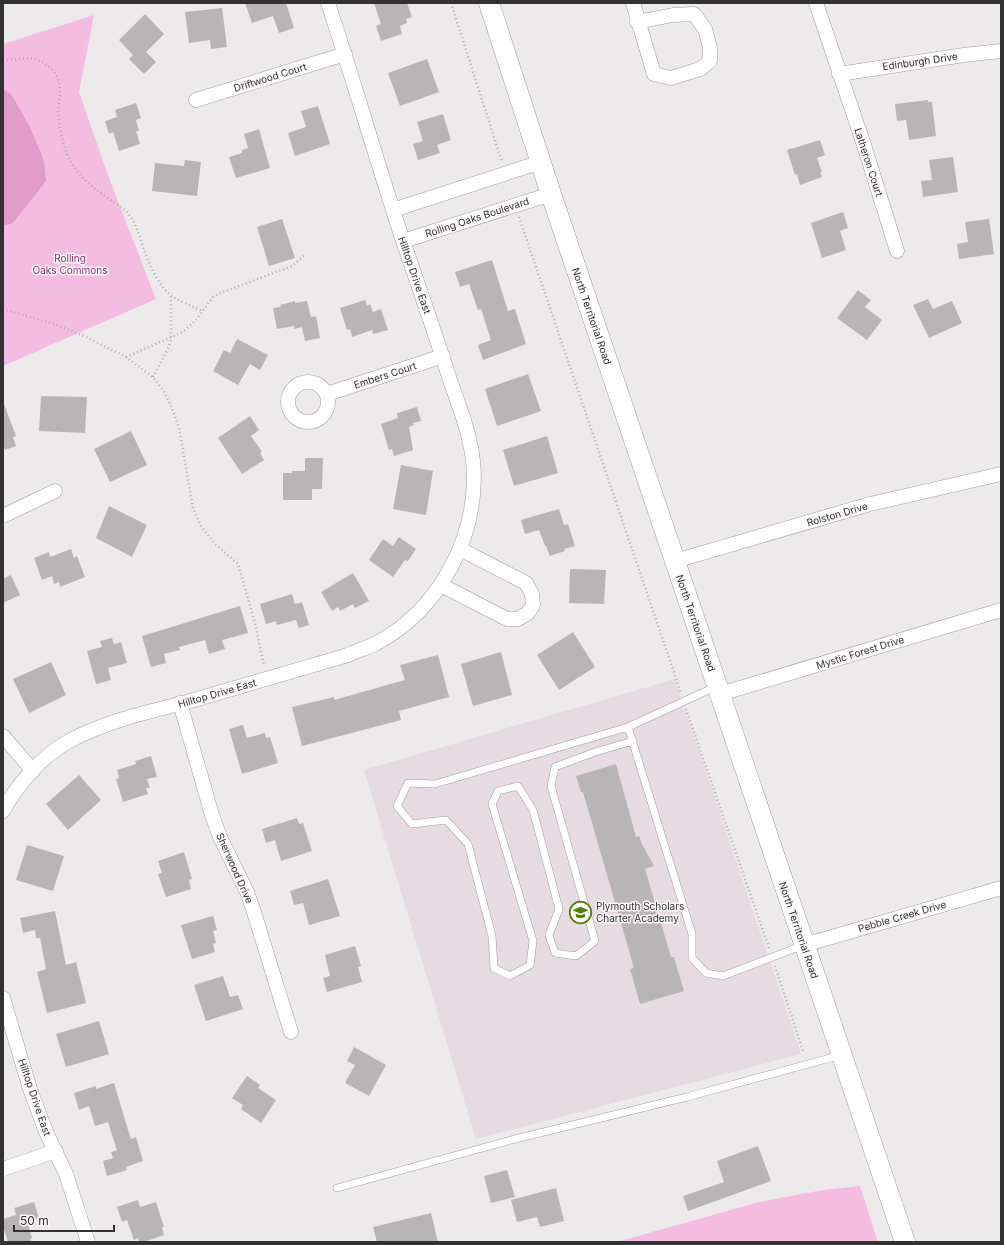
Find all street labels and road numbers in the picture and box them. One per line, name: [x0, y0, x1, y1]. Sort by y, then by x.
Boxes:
street label: Edinburgh Drive: [882, 50, 959, 72]
street label: Driftwood Court: [232, 60, 309, 94]
street label: Latheron Court: [852, 126, 886, 198]
street label: Rolling Oaks Boulevard: [423, 195, 531, 239]
street label: Hilltop Drive East: [396, 235, 434, 316]
street label: North Territorial Road: [570, 266, 614, 366]
street label: Embers Court: [352, 359, 418, 391]
street label: Rolston Drive: [805, 500, 869, 528]
street label: North Territorial Road: [674, 573, 718, 673]
street label: Mystic Forest Drive: [815, 633, 906, 671]
street label: Hilltop Drive East: [177, 676, 258, 710]
street label: Sherwood Drive: [214, 831, 256, 905]
street label: North Territorial Road: [777, 880, 821, 980]
street label: Pebble Creek Drive: [857, 898, 948, 934]
street label: Hilltop Drive East: [16, 1057, 54, 1138]

